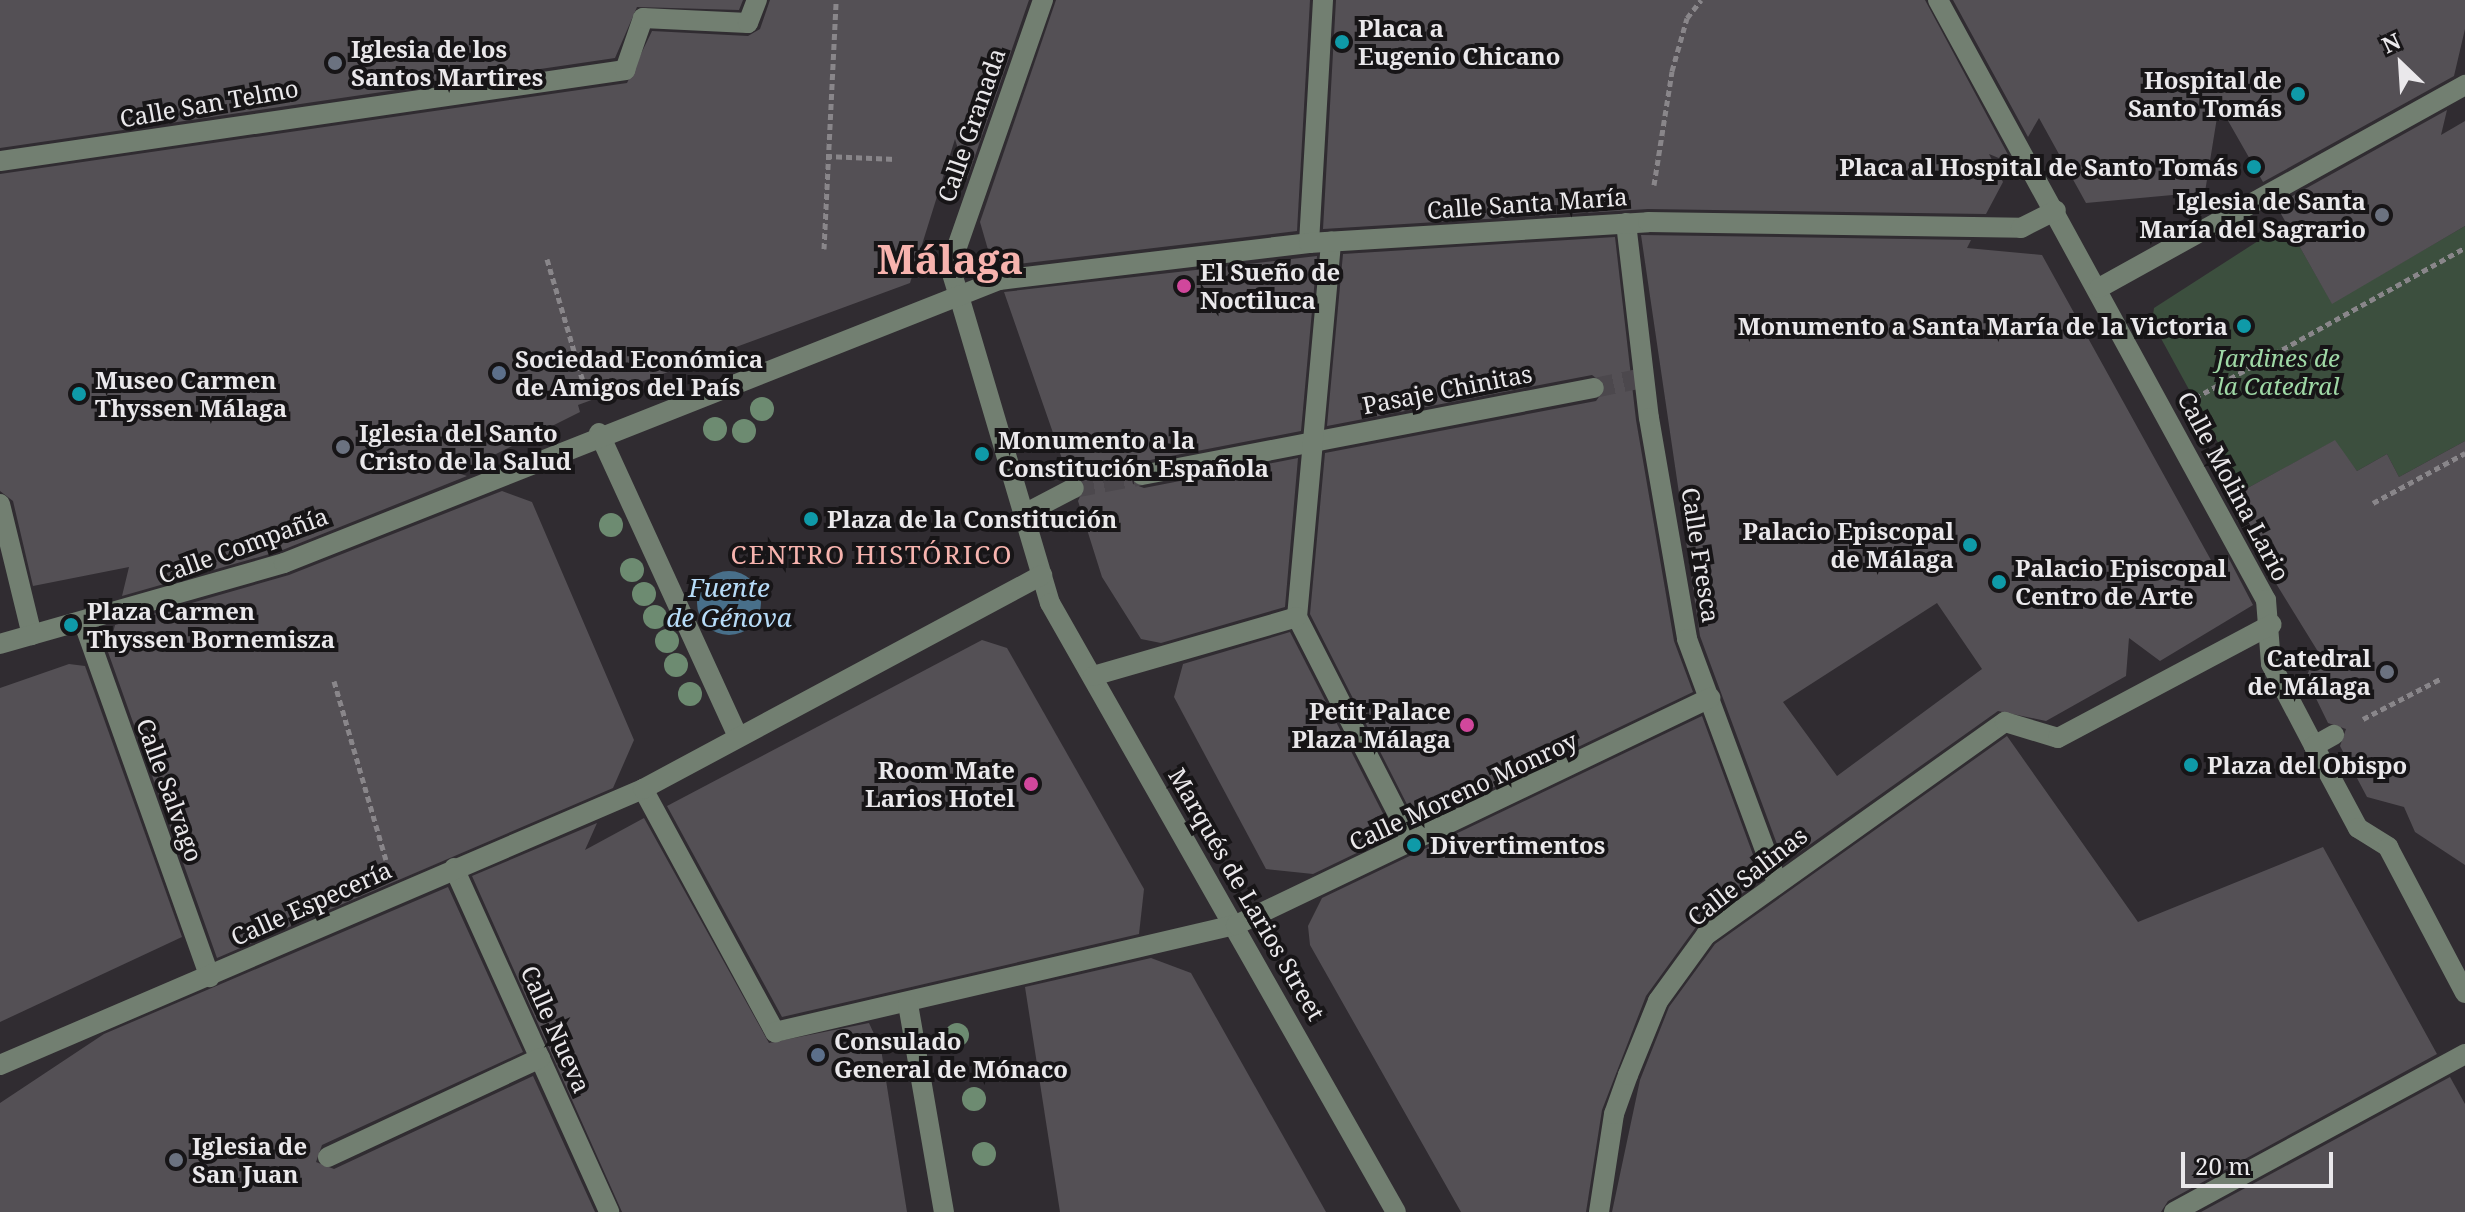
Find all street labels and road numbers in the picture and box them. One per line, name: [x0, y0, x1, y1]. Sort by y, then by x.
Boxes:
street label: Calle Granada: [931, 44, 1011, 206]
street label: Calle San Telmo: [117, 73, 301, 133]
street label: Calle Santa María: [1426, 182, 1628, 224]
street label: Pasaje Chinitas: [1360, 358, 1534, 420]
street label: Calle Molina Lario: [2172, 386, 2296, 586]
street label: Calle Fresca: [1676, 485, 1726, 625]
street label: Calle Compañía: [154, 501, 332, 589]
street label: Calle Salvago: [131, 714, 209, 866]
street label: Calle Moreno Monroy: [1344, 725, 1582, 857]
street label: Marqués de Larios Street: [1163, 763, 1331, 1025]
street label: Calle Salinas: [1682, 820, 1812, 932]
street label: Calle Especería: [226, 855, 396, 951]
street label: Calle Nueva: [515, 961, 597, 1097]

